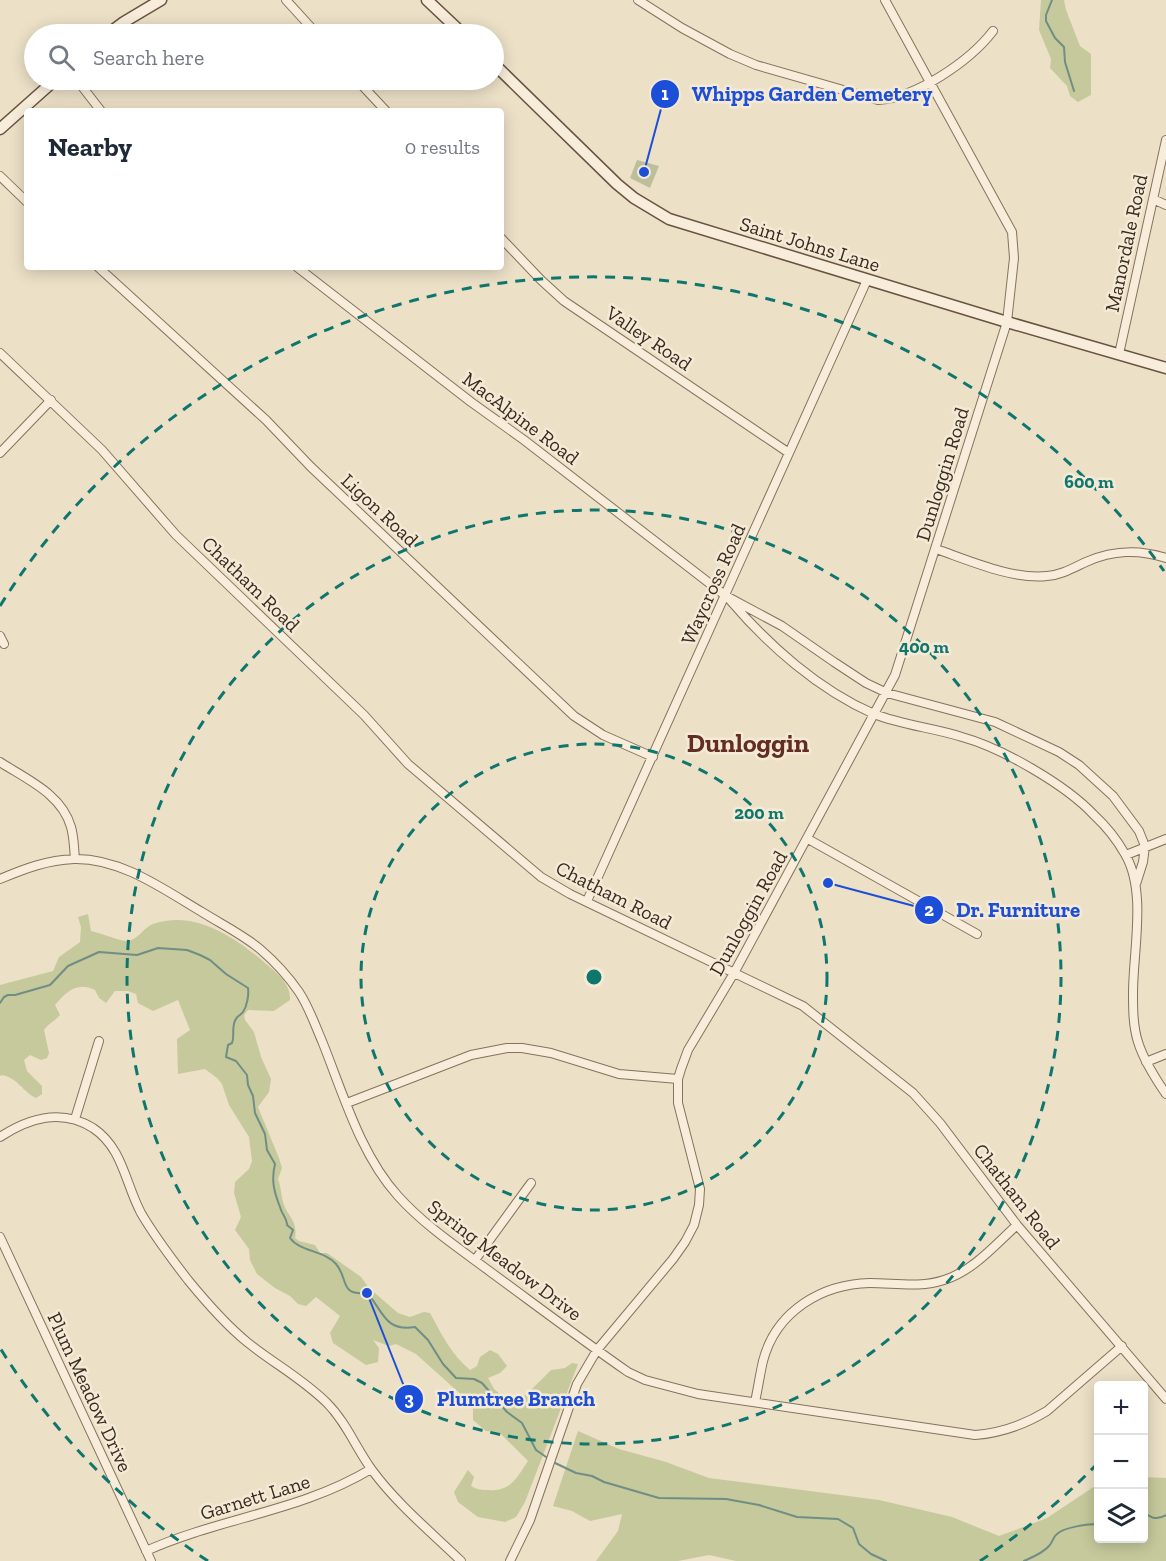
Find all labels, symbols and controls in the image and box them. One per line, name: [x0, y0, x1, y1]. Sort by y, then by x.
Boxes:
search box: [24, 24, 504, 90]
icon: search: [45, 41, 78, 74]
text: Search here: [93, 44, 204, 71]
callout: Whipps Garden Cemetery: [650, 75, 944, 114]
text: Whipps Garden Cemetery: [692, 81, 932, 106]
text: 1: [661, 83, 669, 105]
text: Nearby: [48, 131, 132, 163]
text: 0 results: [405, 135, 480, 159]
street label: Manordale Road: [1100, 172, 1152, 314]
street label: Saint Johns Lane: [737, 211, 883, 277]
street label: Valley Road: [601, 300, 696, 375]
street label: MacAlpine Road: [458, 366, 584, 470]
street label: Dunloggin Road: [910, 404, 974, 544]
street label: Ligon Road: [336, 468, 424, 552]
text: 600 m: [1064, 471, 1114, 493]
street label: Waycross Road: [676, 520, 750, 648]
street label: Chatham Road: [197, 531, 305, 637]
text: 400 m: [899, 636, 949, 658]
district label: Dunloggin: [687, 727, 810, 759]
text: 200 m: [734, 802, 784, 824]
street label: Dunloggin Road: [704, 846, 792, 980]
street label: Chatham Road: [552, 856, 676, 934]
callout: Dr. Furniture: [914, 890, 1092, 929]
text: Dr. Furniture: [956, 897, 1080, 922]
text: 2: [924, 899, 934, 921]
centre of rings: [584, 967, 604, 987]
street label: Chatham Road: [968, 1139, 1066, 1253]
street label: Spring Meadow Drive: [423, 1194, 587, 1326]
street label: Plum Meadow Drive: [42, 1308, 138, 1476]
callout: Plumtree Branch: [394, 1380, 607, 1419]
map controls: [1094, 1381, 1148, 1543]
button: +: [1094, 1381, 1148, 1435]
text: Plumtree Branch: [437, 1386, 595, 1411]
text: 3: [404, 1388, 414, 1410]
button: −: [1094, 1435, 1148, 1489]
street label: Garnett Lane: [197, 1469, 313, 1525]
button: layers: [1094, 1489, 1148, 1543]

